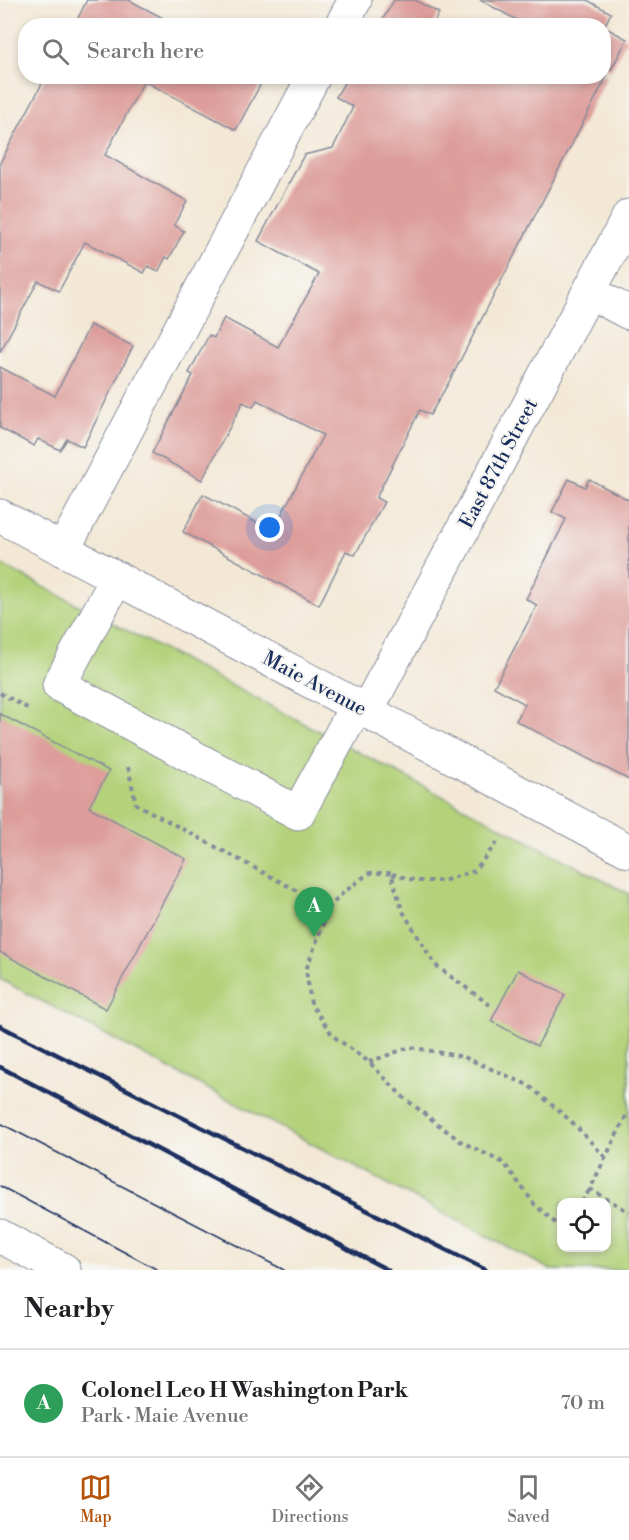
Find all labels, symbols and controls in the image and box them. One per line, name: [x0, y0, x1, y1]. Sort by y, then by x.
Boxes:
search box: [18, 18, 611, 84]
icon: search: [39, 35, 72, 68]
text: Search here: [87, 38, 204, 65]
street label: East 87th Street: [455, 394, 544, 533]
your location: [255, 513, 284, 542]
street label: Maie Avenue: [258, 646, 371, 722]
pin: A: [294, 888, 334, 937]
map controls: [557, 1198, 611, 1252]
button: locate: [557, 1198, 611, 1252]
text: Nearby: [24, 1293, 114, 1325]
text: Colonel Leo H Washington Park: [81, 1377, 408, 1404]
text: A: [36, 1391, 51, 1416]
text: 70 m: [561, 1391, 605, 1416]
text: Park · Maie Avenue: [81, 1404, 249, 1429]
tab: Map: [79, 1471, 112, 1527]
tab: Directions: [271, 1471, 349, 1527]
tab: Saved: [507, 1471, 550, 1527]

